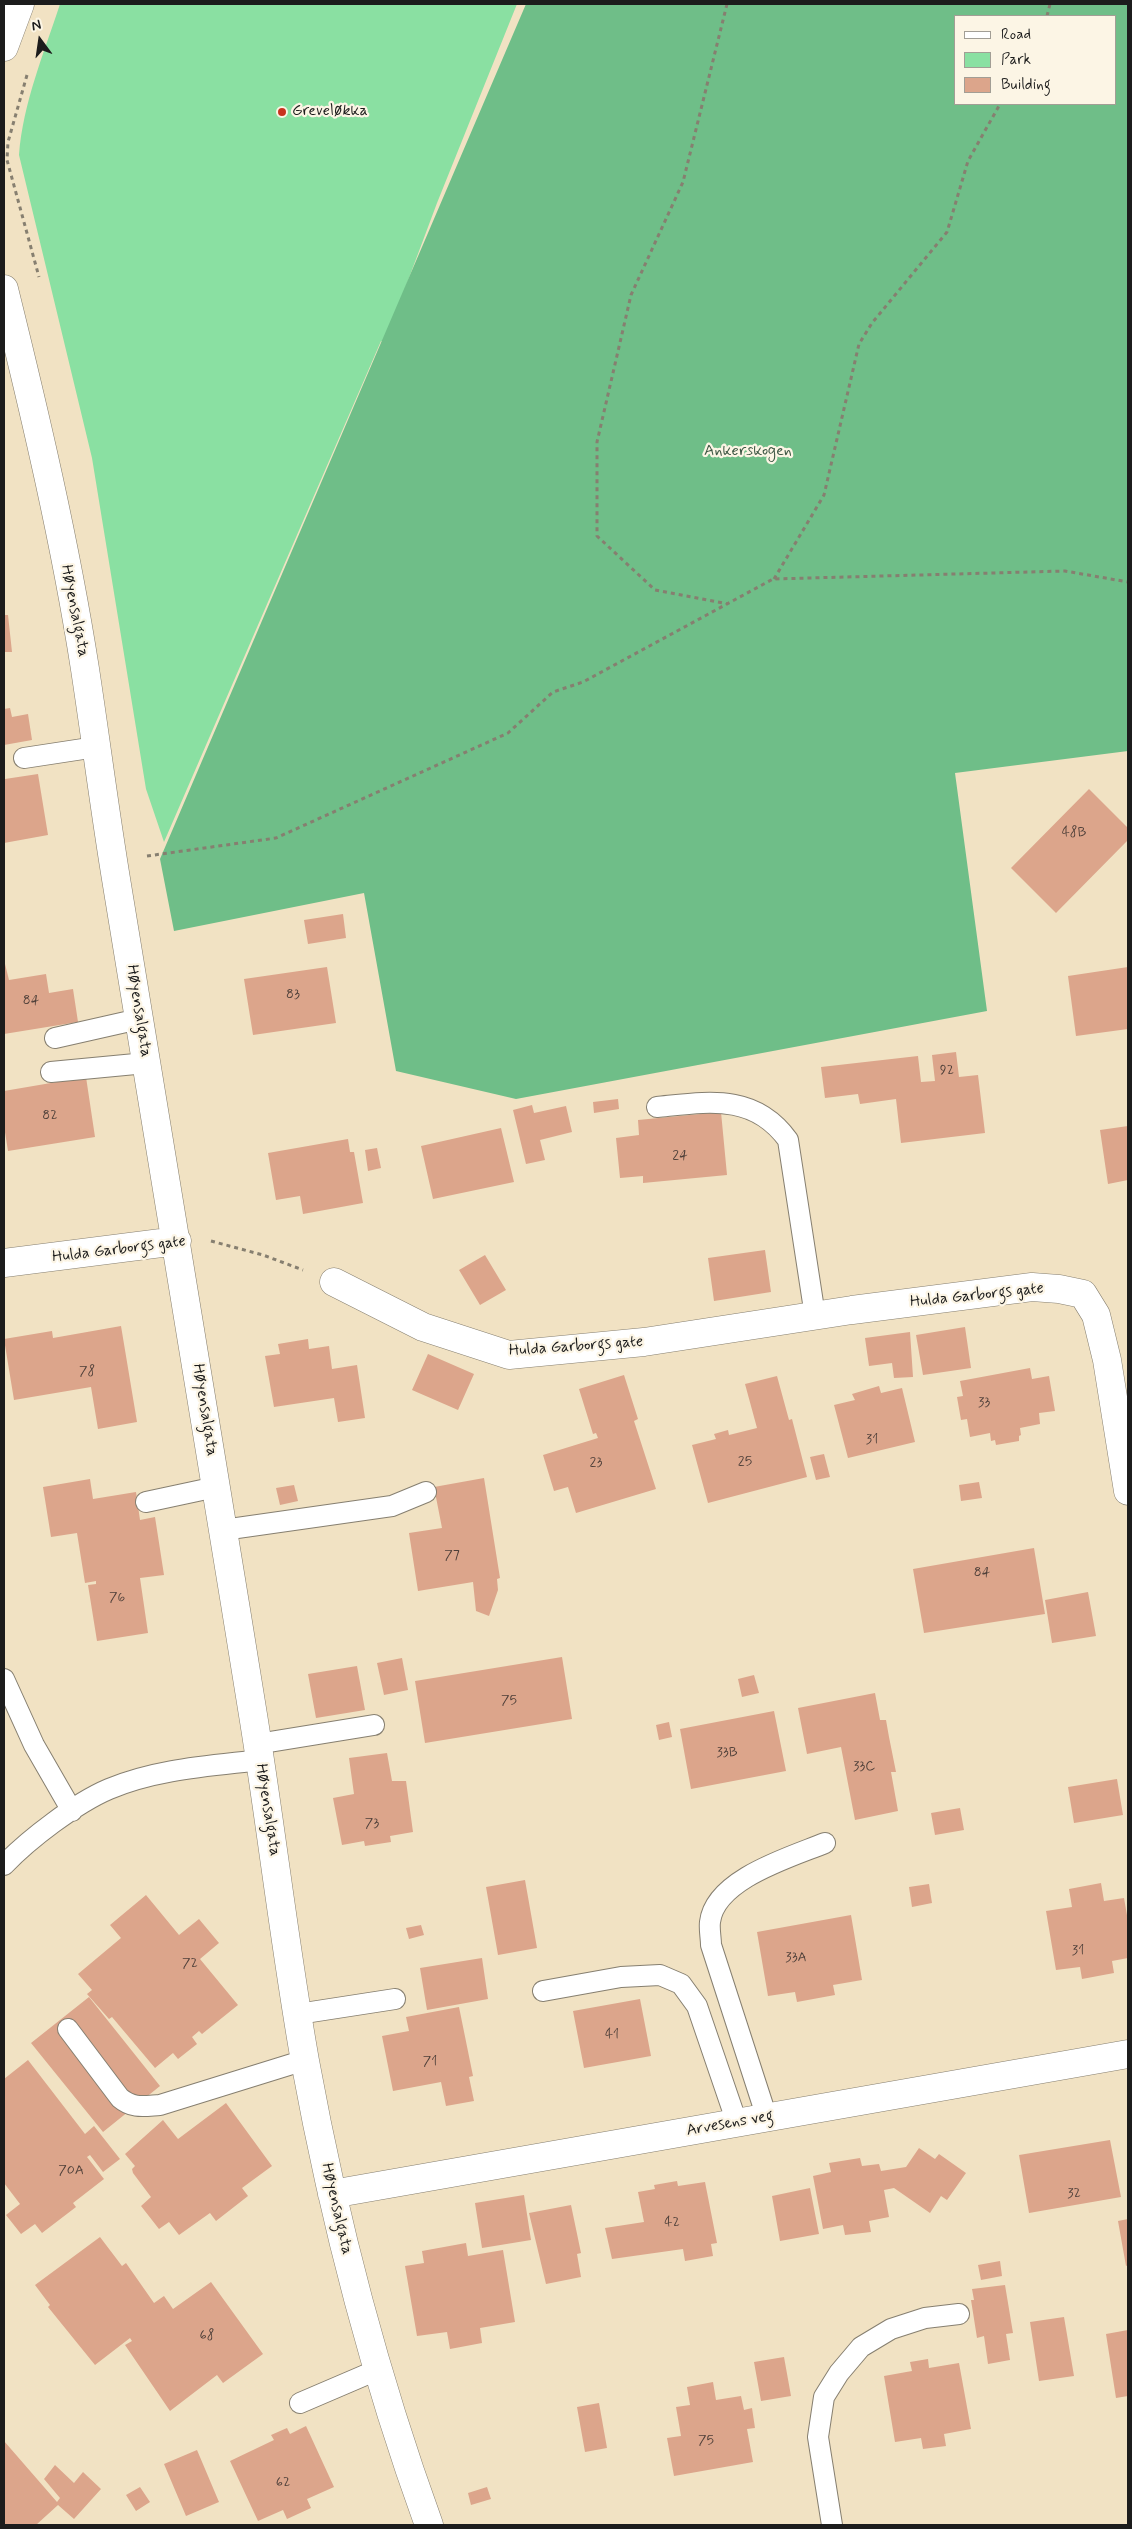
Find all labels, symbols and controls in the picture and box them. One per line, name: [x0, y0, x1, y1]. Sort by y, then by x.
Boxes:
north arrow: [15, 15, 65, 65]
legend: [954, 15, 1117, 105]
text: N: [30, 16, 43, 35]
text: Road: [1001, 25, 1031, 45]
text: Park: [1001, 50, 1031, 70]
text: Building: [1001, 75, 1051, 95]
place label: Greveløkka: [292, 102, 368, 122]
marker: Greveløkka: [276, 106, 288, 118]
park label: Ankerskogen: [704, 442, 792, 462]
street label: Høyensalgata: [56, 563, 92, 659]
house number: 48B: [1062, 825, 1086, 841]
street label: Høyensalgata: [121, 963, 155, 1059]
house number: 83: [286, 987, 300, 1003]
house number: 84: [23, 993, 39, 1009]
house number: 92: [940, 1063, 954, 1079]
house number: 82: [42, 1108, 58, 1124]
house number: 24: [672, 1148, 688, 1164]
street label: Hulda Garborgs gate: [51, 1232, 187, 1268]
street label: Hulda Garborgs gate: [909, 1279, 1045, 1313]
street label: Hulda Garborgs gate: [508, 1333, 644, 1361]
street label: Høyensalgata: [187, 1362, 221, 1458]
house number: 78: [79, 1364, 95, 1380]
house number: 33: [978, 1395, 990, 1411]
house number: 31: [866, 1432, 878, 1448]
house number: 25: [738, 1454, 752, 1470]
house number: 23: [590, 1455, 602, 1471]
house number: 77: [444, 1548, 460, 1564]
house number: 84: [974, 1565, 990, 1581]
house number: 76: [109, 1590, 125, 1606]
house number: 75: [501, 1693, 517, 1709]
house number: 33B: [716, 1745, 738, 1761]
house number: 33C: [853, 1759, 875, 1775]
street label: Høyensalgata: [250, 1762, 284, 1858]
house number: 73: [365, 1816, 379, 1832]
house number: 31: [1072, 1943, 1084, 1959]
house number: 33A: [785, 1950, 807, 1966]
house number: 72: [182, 1956, 198, 1972]
house number: 41: [605, 2027, 619, 2043]
house number: 71: [423, 2054, 437, 2070]
street label: Arvesens veg: [685, 2107, 775, 2141]
street label: Høyensalgata: [316, 2161, 356, 2257]
house number: 70A: [58, 2163, 84, 2179]
house number: 32: [1067, 2186, 1081, 2202]
house number: 42: [664, 2215, 680, 2231]
house number: 68: [200, 2328, 214, 2344]
house number: 75: [698, 2433, 714, 2449]
house number: 62: [276, 2475, 290, 2491]

